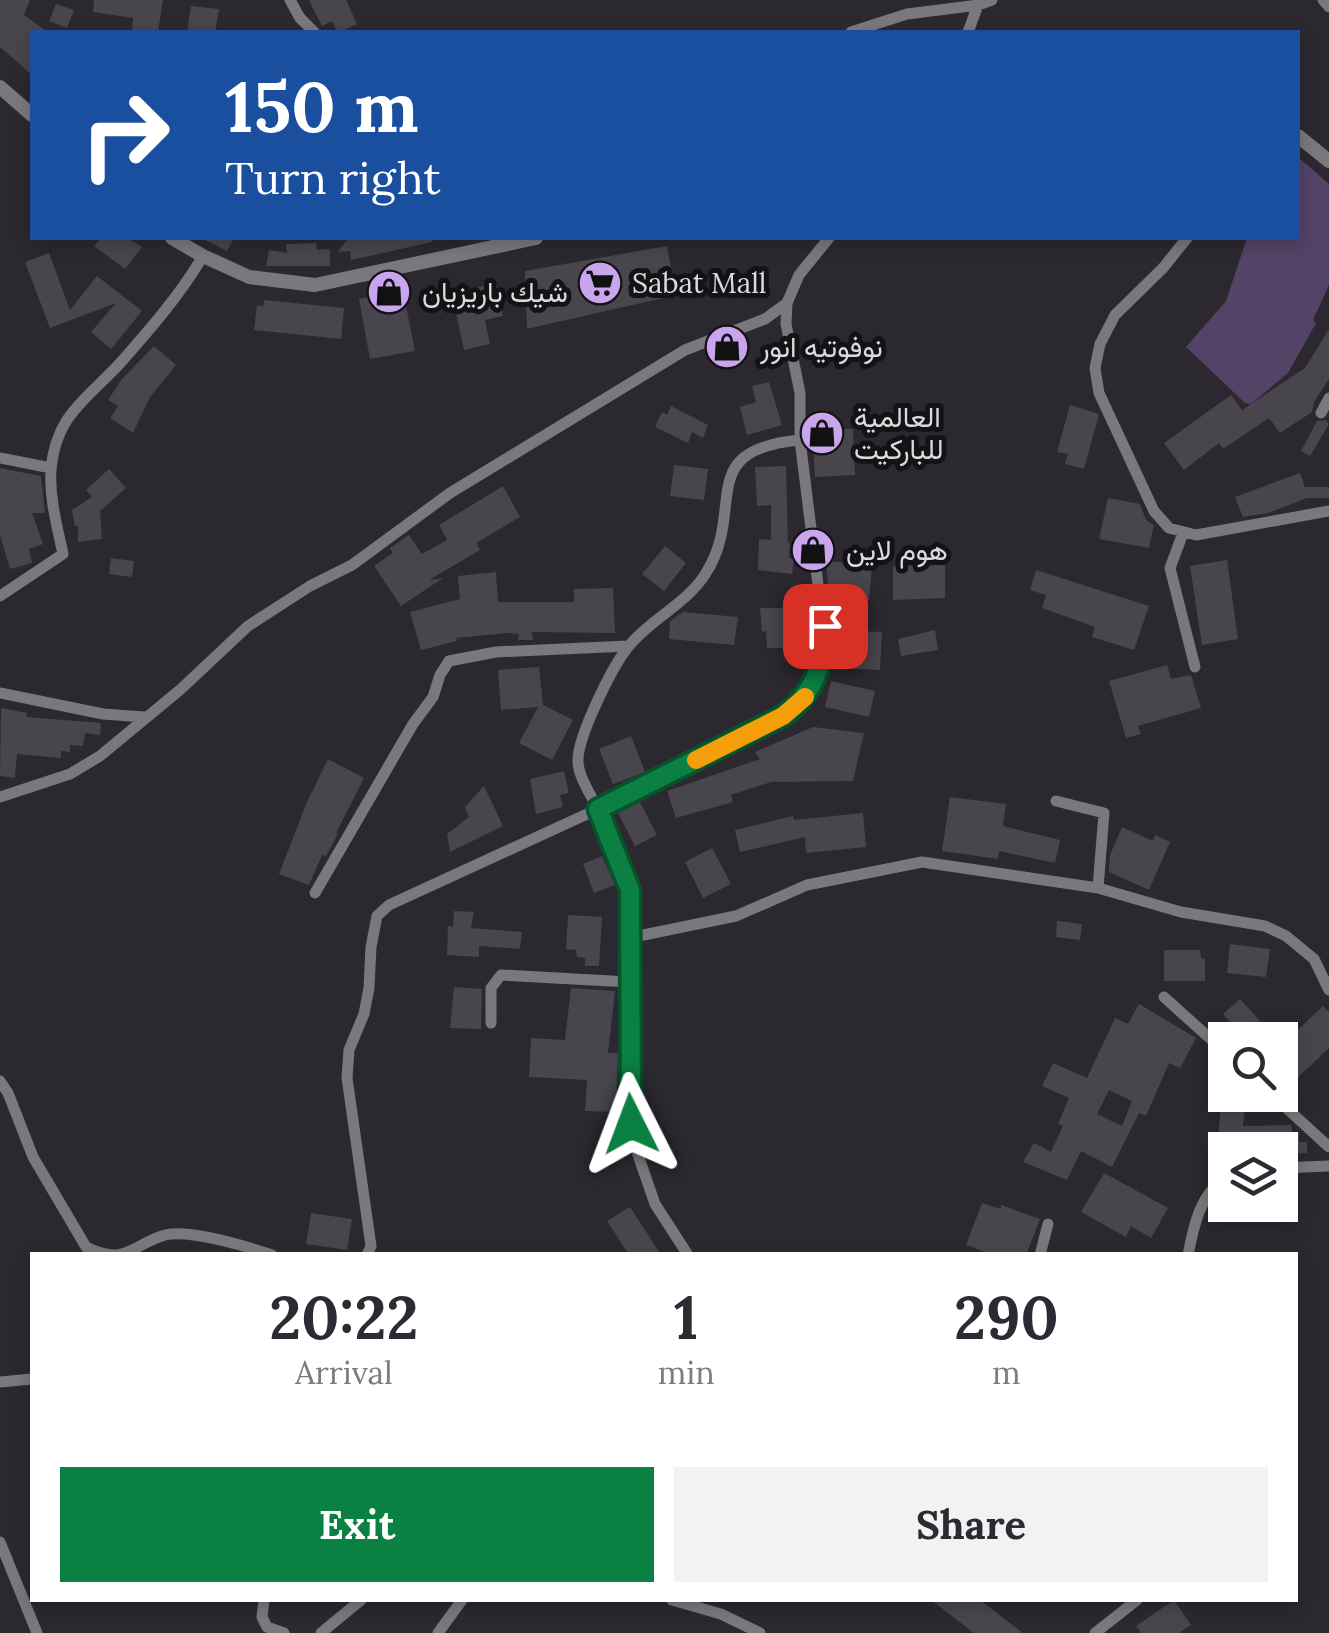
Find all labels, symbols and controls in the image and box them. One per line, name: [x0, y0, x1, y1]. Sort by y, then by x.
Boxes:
text: 150 m: [225, 62, 419, 151]
icon: right: [60, 70, 190, 200]
text: Turn right: [225, 149, 441, 206]
supermarket icon: Sabat Mall: [577, 260, 623, 306]
place label: Sabat Mall: [632, 265, 766, 301]
shop icon: شيك باريزيان: [366, 269, 412, 315]
place label: شيك باريزيان: [422, 274, 568, 310]
shop icon: نوفوتيه انور: [704, 324, 750, 370]
place label: نوفوتيه انور: [759, 329, 883, 365]
place label: العالمية للباركيت: [854, 399, 944, 467]
shop icon: العالمية للباركيت: [799, 410, 845, 456]
shop icon: هوم لاين: [790, 527, 836, 573]
place label: هوم لاين: [846, 532, 948, 569]
pin: [783, 584, 868, 669]
icon: arrive: [798, 599, 853, 654]
map controls: [1208, 1022, 1298, 1222]
button: search: [1208, 1022, 1298, 1112]
position arrow: [579, 1072, 683, 1176]
button: layers: [1208, 1132, 1298, 1222]
text: 20:22: [269, 1279, 418, 1355]
text: 1: [674, 1279, 698, 1355]
text: 290: [954, 1279, 1059, 1355]
text: Arrival: [295, 1352, 393, 1393]
text: min: [658, 1352, 715, 1393]
text: m: [992, 1352, 1021, 1393]
button: Exit: [60, 1467, 654, 1582]
button: Share: [674, 1467, 1268, 1582]

